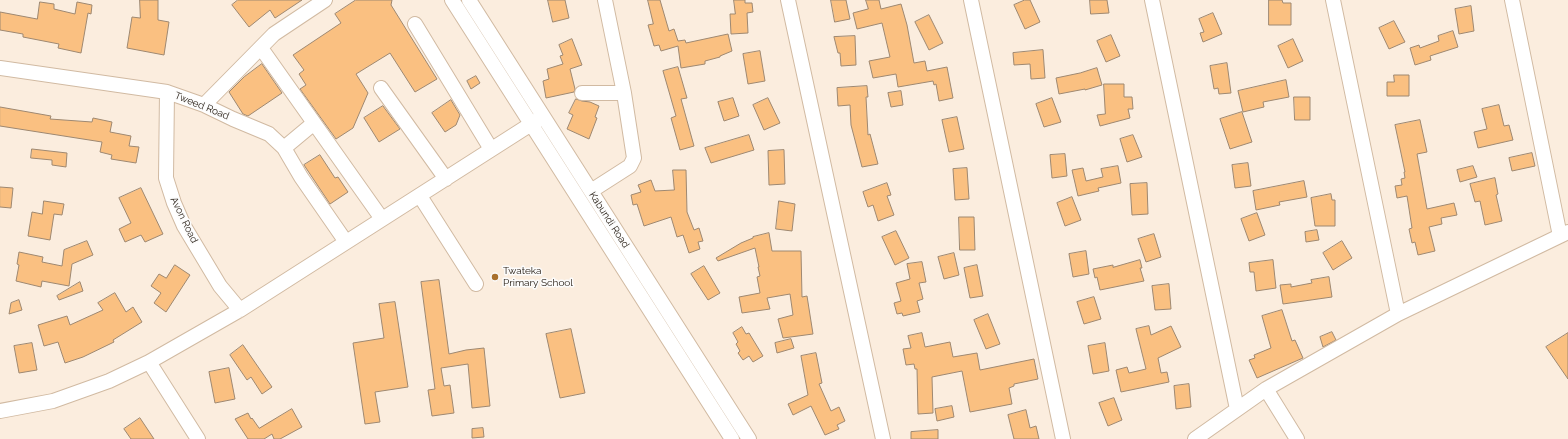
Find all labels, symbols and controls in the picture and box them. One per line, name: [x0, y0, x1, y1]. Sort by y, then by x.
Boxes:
street label: Tweed Road: [173, 90, 231, 122]
street label: Kabundi Road: [586, 190, 632, 250]
street label: Avon Road: [168, 195, 200, 245]
place label: Twateka Primary School: [503, 265, 573, 288]
marker: Twateka Primary School: [490, 272, 500, 282]

